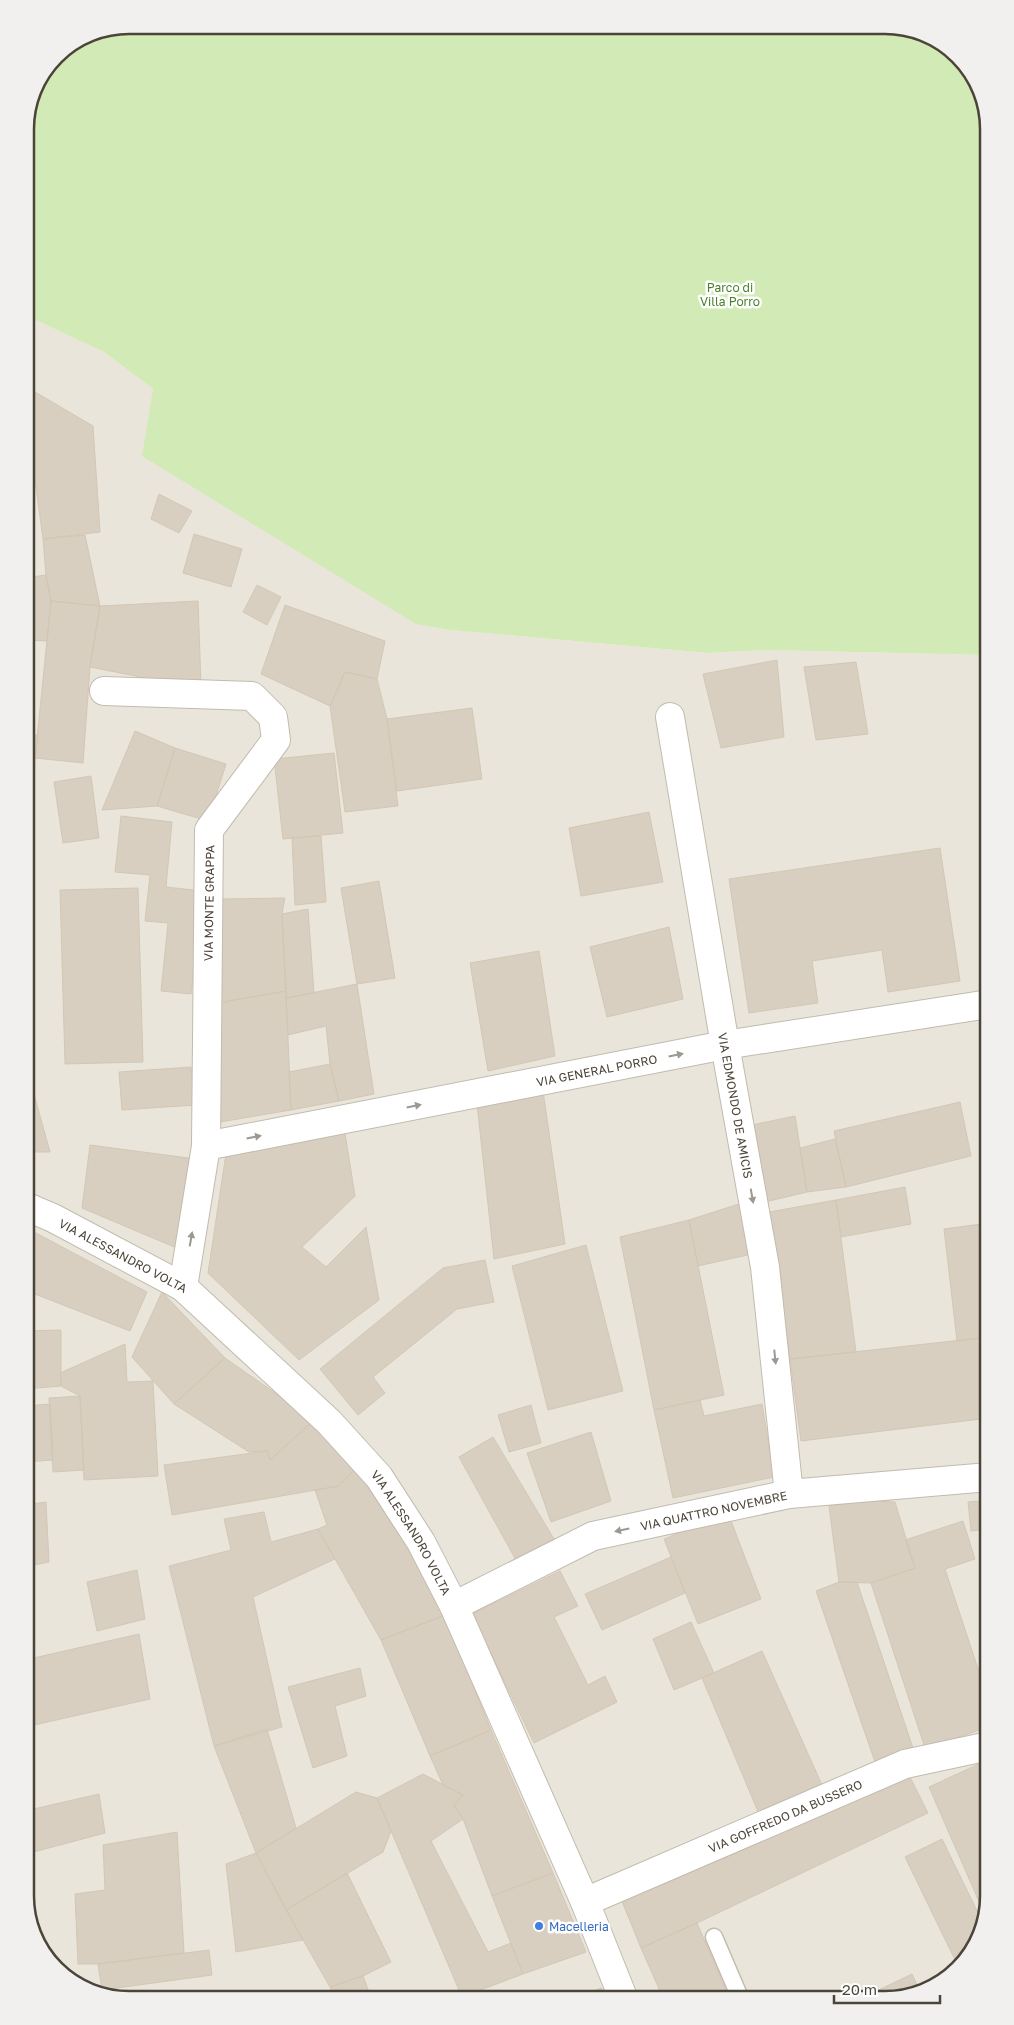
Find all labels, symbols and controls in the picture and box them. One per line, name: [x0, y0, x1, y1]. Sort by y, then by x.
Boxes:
park label: Parco di Villa Porro: [700, 280, 760, 309]
street label: VIA MONTE GRAPPA: [200, 845, 218, 961]
street label: VIA EDMONDO DE AMICIS: [716, 1031, 756, 1180]
one-way arrow: [669, 1050, 685, 1058]
street label: VIA GENERAL PORRO: [535, 1051, 659, 1089]
one-way arrow: [406, 1102, 421, 1110]
one-way arrow: [247, 1133, 262, 1141]
one-way arrow: [749, 1189, 757, 1205]
street label: VIA ALESSANDRO VOLTA: [57, 1215, 190, 1295]
one-way arrow: [187, 1231, 195, 1247]
one-way arrow: [771, 1349, 779, 1365]
street label: VIA ALESSANDRO VOLTA: [368, 1466, 454, 1597]
street label: VIA QUATTRO NOVEMBRE: [639, 1487, 788, 1533]
one-way arrow: [614, 1526, 629, 1534]
street label: VIA GOFFREDO DA BUSSERO: [706, 1776, 865, 1855]
place label: Macelleria: [549, 1919, 609, 1934]
marker: Macelleria: [533, 1920, 545, 1932]
scale bar: [834, 1972, 940, 2004]
text: 20 m: [842, 1980, 877, 1998]

